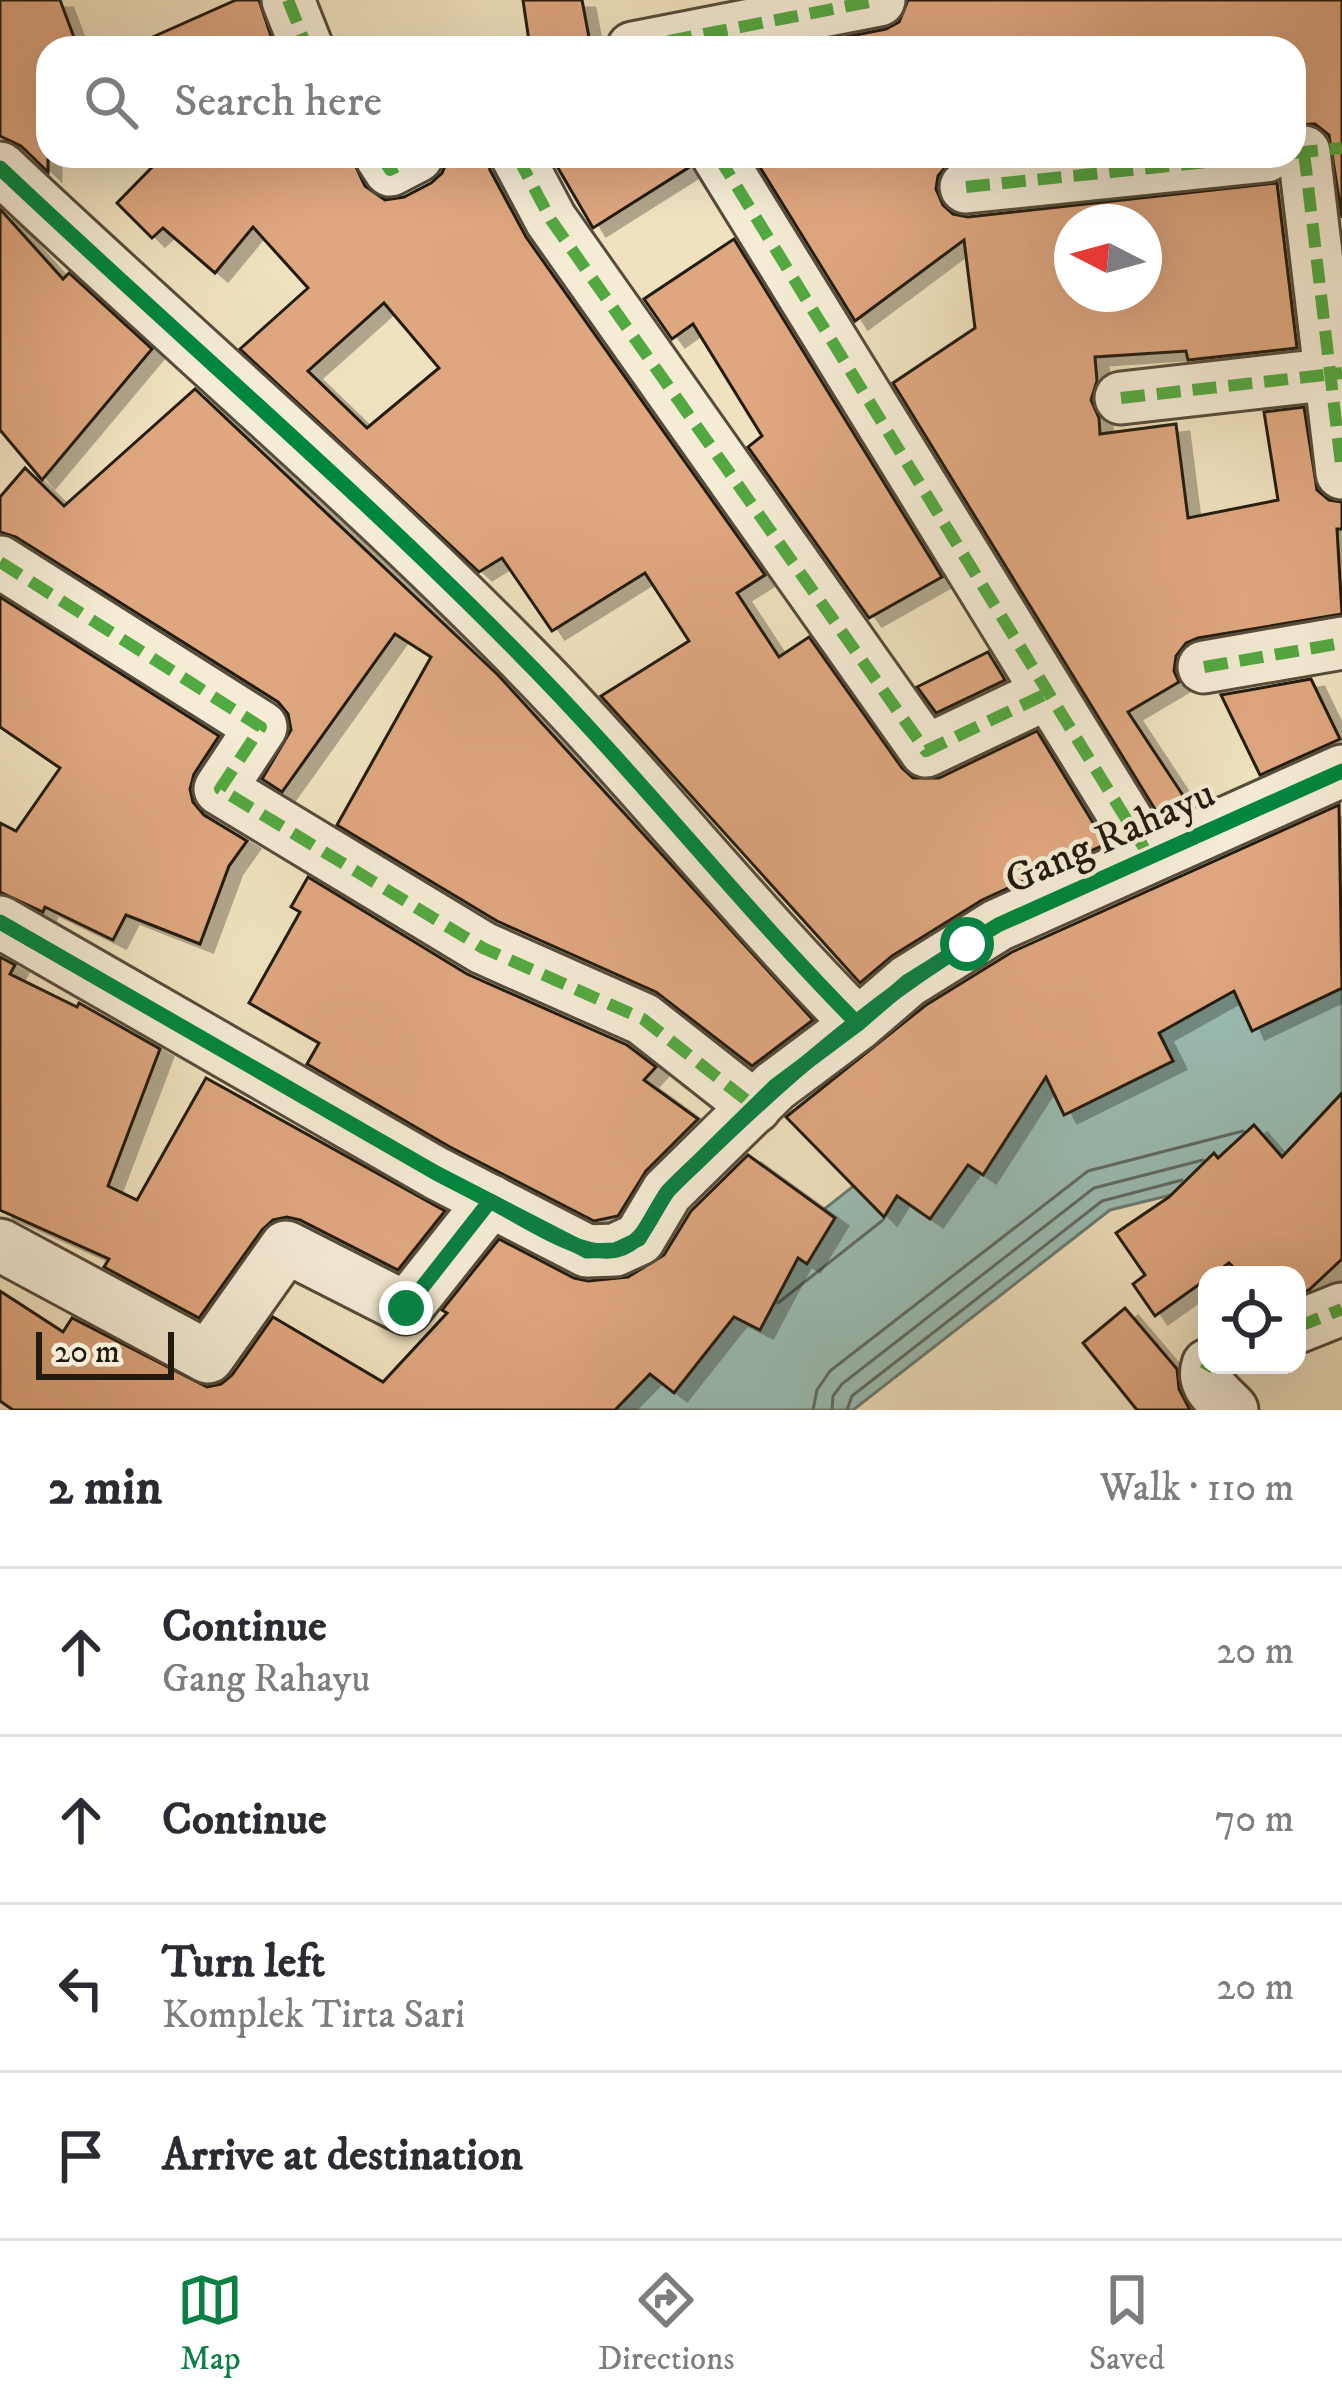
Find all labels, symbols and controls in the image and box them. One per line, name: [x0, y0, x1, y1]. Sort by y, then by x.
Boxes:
search box: [36, 36, 1306, 168]
icon: search: [78, 69, 144, 135]
text: Search here: [174, 74, 382, 130]
north arrow: [1054, 204, 1162, 312]
street label: Gang Rahayu: [997, 768, 1223, 907]
route start: [940, 917, 994, 971]
map controls: [1198, 1266, 1306, 1374]
button: locate: [1198, 1266, 1306, 1374]
route end: [379, 1281, 433, 1335]
scale bar: [36, 1326, 174, 1379]
text: 20 m: [54, 1332, 120, 1373]
text: 2 min: [48, 1456, 162, 1520]
text: Walk · 110 m: [1100, 1464, 1294, 1513]
text: Continue: [162, 1599, 327, 1655]
icon: ahead: [48, 1619, 114, 1685]
text: 20 m: [1216, 1627, 1294, 1676]
text: Gang Rahayu: [162, 1655, 370, 1704]
icon: ahead: [48, 1787, 114, 1853]
text: Continue: [162, 1792, 327, 1848]
text: 70 m: [1215, 1795, 1294, 1844]
text: Turn left: [162, 1935, 325, 1991]
icon: left: [48, 1955, 114, 2021]
text: 20 m: [1216, 1963, 1294, 2012]
text: Komplek Tirta Sari: [162, 1991, 465, 2040]
icon: arrive: [48, 2123, 114, 2189]
text: Arrive at destination: [162, 2128, 523, 2184]
tab: Map: [177, 2267, 243, 2380]
tab: Directions: [598, 2267, 734, 2380]
tab: Saved: [1089, 2267, 1165, 2380]

